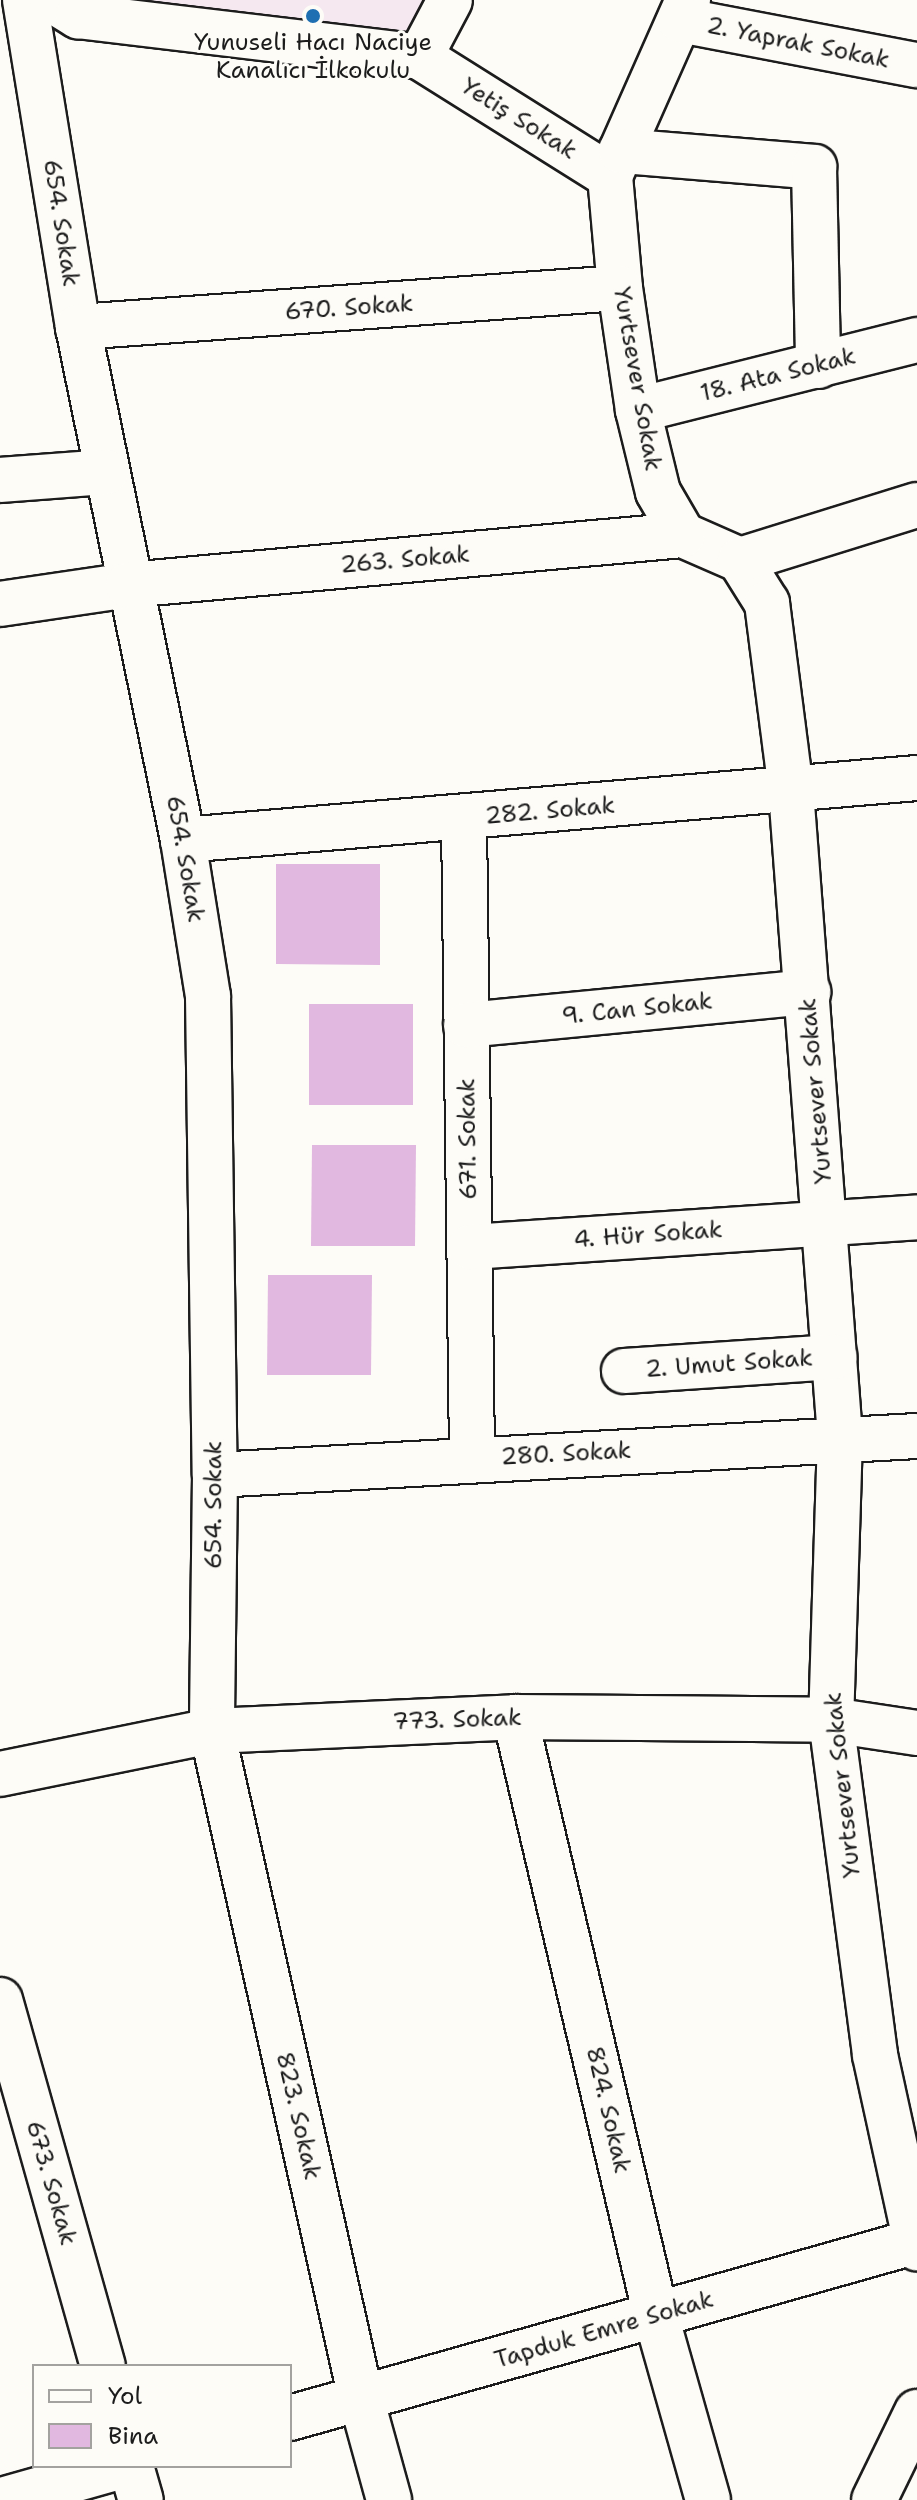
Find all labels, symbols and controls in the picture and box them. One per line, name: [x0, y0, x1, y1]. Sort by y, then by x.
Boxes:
marker: Yunuseli Hacı Naciye Kanalıcı İlkokulu: [304, 7, 322, 25]
street label: 2. Yaprak Sokak: [704, 11, 892, 75]
place label: Yunuseli Hacı Naciye Kanalıcı İlkokulu: [194, 29, 432, 85]
street label: Yetiş Sokak: [456, 72, 582, 166]
street label: 654. Sokak: [37, 157, 85, 289]
street label: Yurtsever Sokak: [607, 285, 667, 473]
street label: 670. Sokak: [284, 289, 414, 327]
street label: 18. Ata Sokak: [697, 342, 859, 408]
street label: 263. Sokak: [339, 540, 471, 580]
street label: 282. Sokak: [484, 791, 616, 831]
street label: 654. Sokak: [160, 793, 210, 925]
street label: 9. Can Sokak: [560, 987, 714, 1031]
street label: Yurtsever Sokak: [794, 997, 838, 1185]
street label: 671. Sokak: [453, 1078, 483, 1200]
street label: 4. Hür Sokak: [573, 1215, 723, 1255]
street label: 2. Umut Sokak: [644, 1344, 814, 1384]
street label: 280. Sokak: [500, 1436, 632, 1472]
street label: 654. Sokak: [200, 1441, 228, 1569]
street label: Yurtsever Sokak: [819, 1691, 867, 1879]
street label: 773. Sokak: [392, 1703, 522, 1737]
street label: 824. Sokak: [579, 2044, 637, 2176]
street label: 823. Sokak: [269, 2049, 327, 2183]
street label: 673. Sokak: [19, 2117, 83, 2249]
street label: Tapduk Emre Sokak: [491, 2285, 717, 2375]
legend: [32, 2364, 292, 2468]
text: Yol: [108, 2380, 142, 2412]
text: Bina: [108, 2420, 158, 2452]

